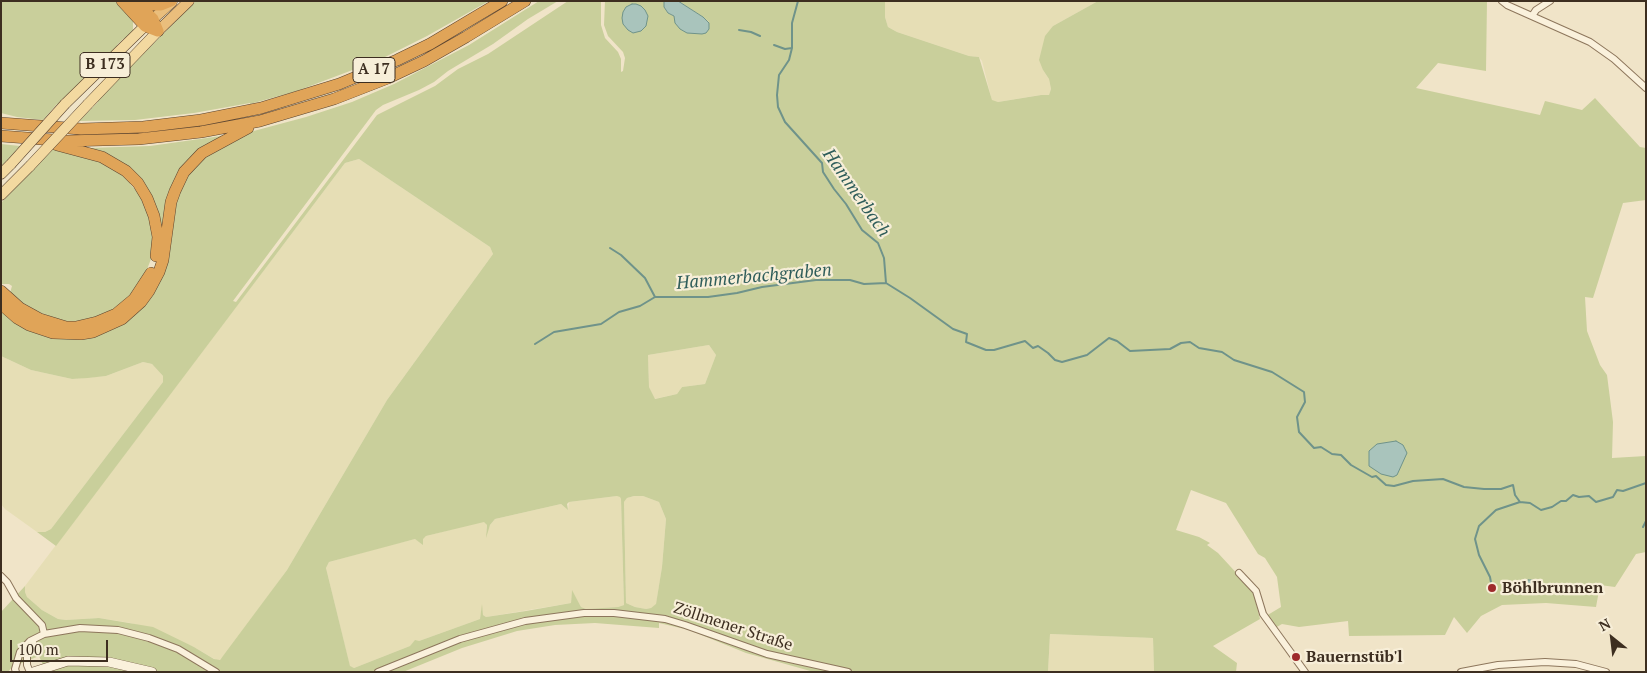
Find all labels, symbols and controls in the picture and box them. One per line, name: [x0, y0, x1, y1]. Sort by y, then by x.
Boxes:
road number: B 173: [80, 52, 130, 78]
road number: A 17: [353, 58, 395, 82]
water label: Hammerbach: [818, 145, 894, 241]
water label: Hammerbachgraben: [675, 259, 833, 295]
place label: Böhlbrunnen: [1502, 578, 1603, 598]
marker: Böhlbrunnen: [1486, 582, 1498, 594]
street label: Zöllmener Straße: [671, 599, 795, 655]
north arrow: [1587, 613, 1637, 663]
text: N: [1595, 614, 1614, 635]
scale bar: [12, 630, 110, 662]
text: 100 m: [18, 639, 59, 659]
place label: Bauernstüb'l: [1306, 647, 1403, 667]
marker: Bauernstüb'l: [1290, 651, 1302, 663]

